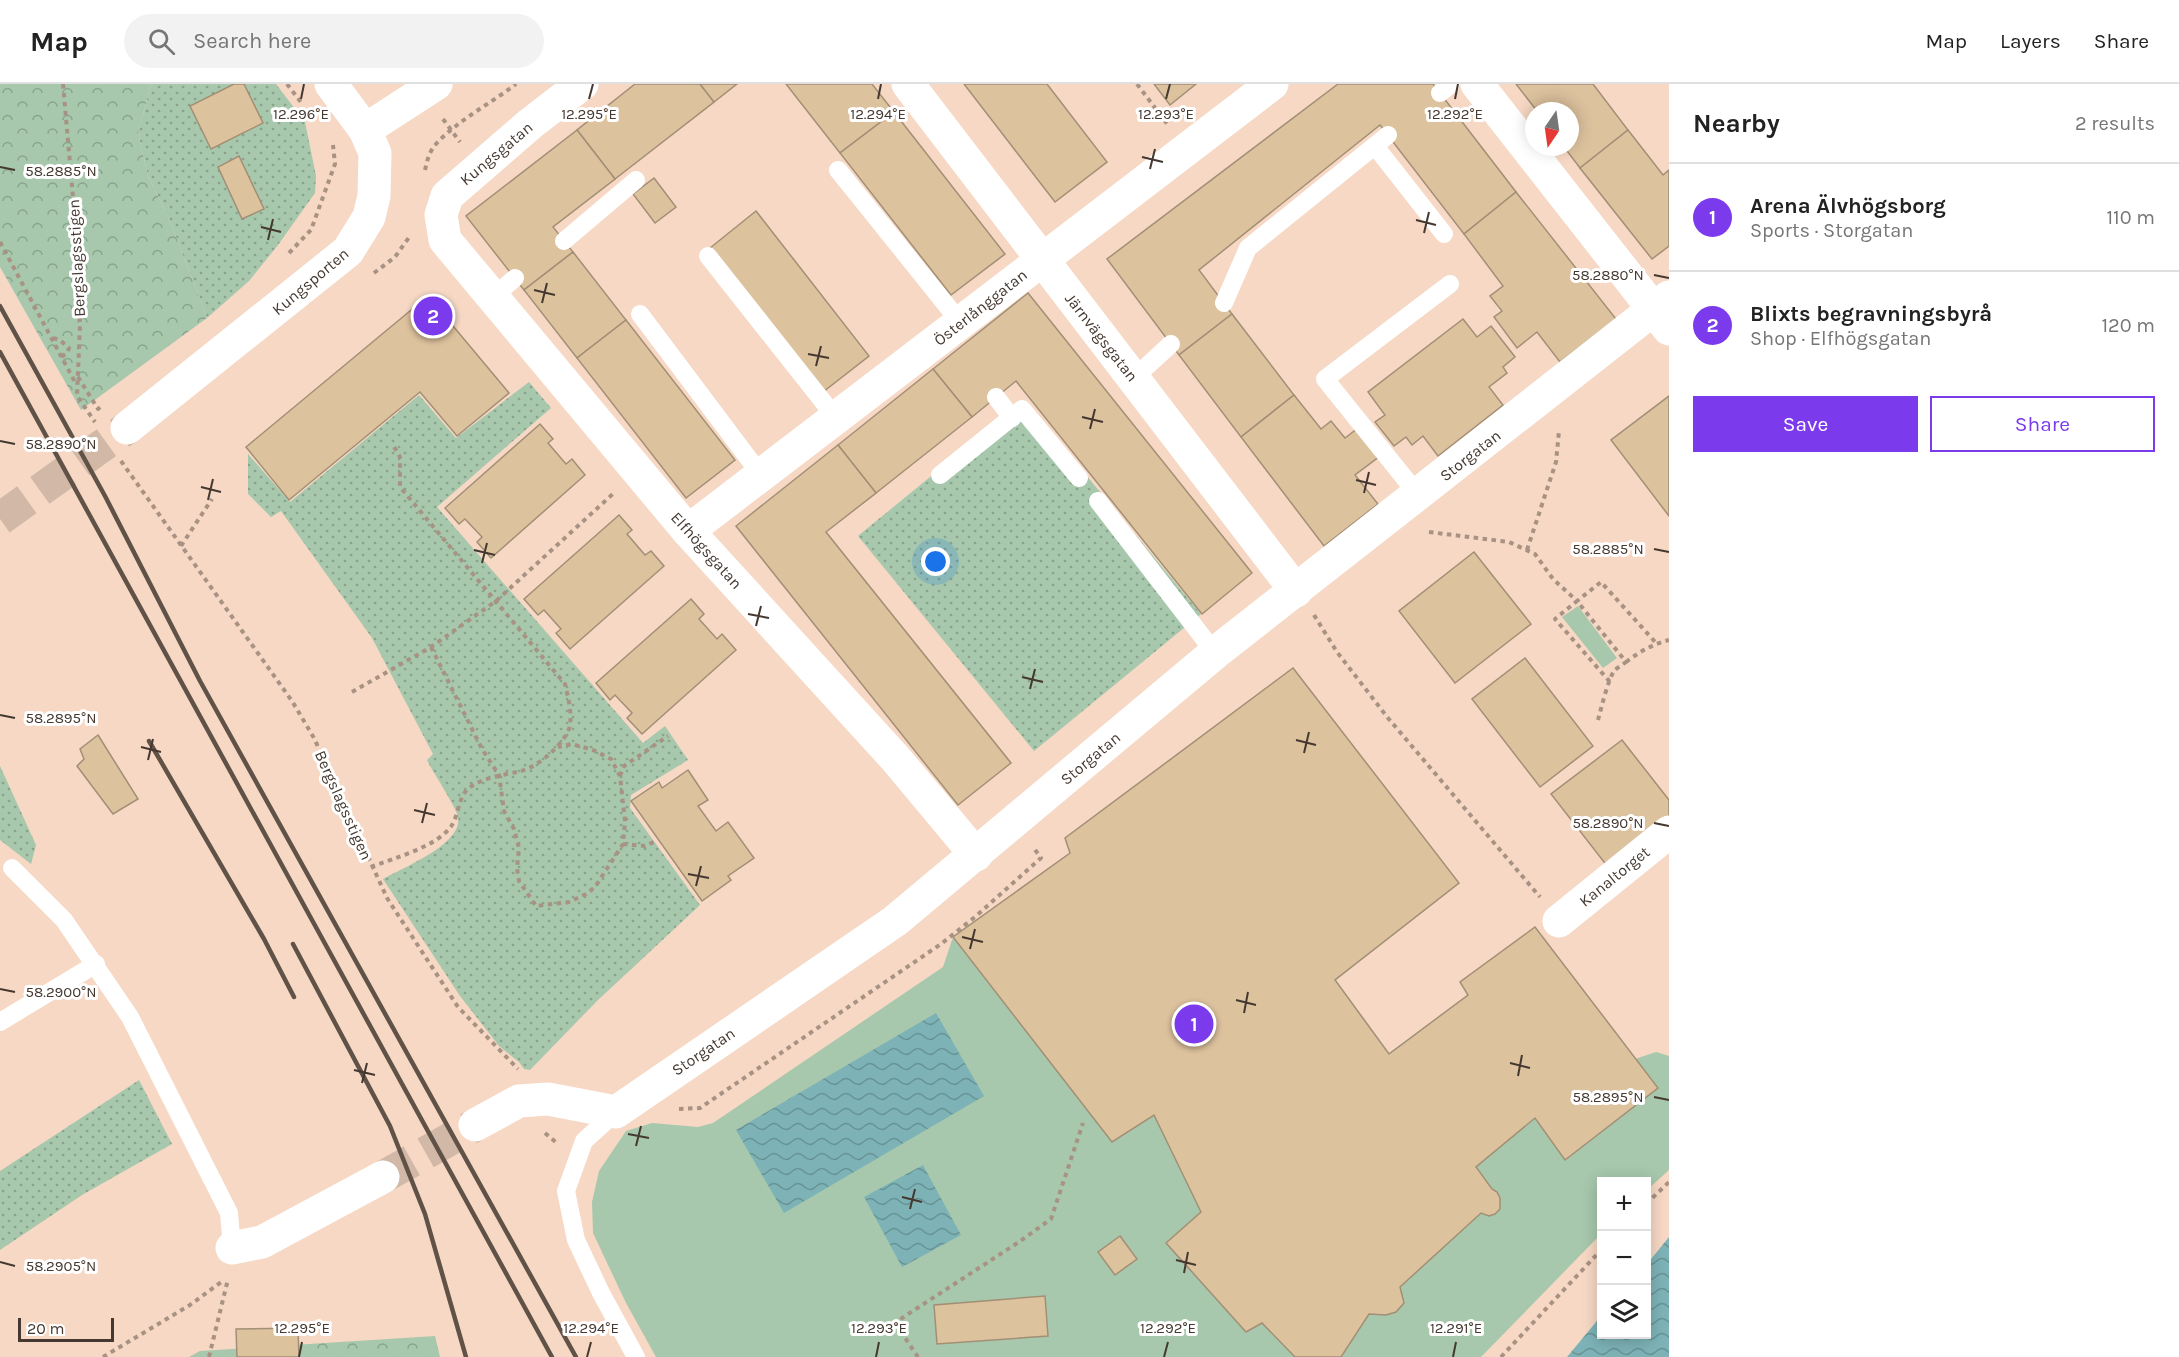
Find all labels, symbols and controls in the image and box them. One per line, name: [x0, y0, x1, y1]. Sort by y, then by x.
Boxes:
search box: [124, 14, 544, 68]
text: Map: [30, 25, 88, 58]
icon: search: [145, 25, 178, 58]
text: Search here: [193, 28, 311, 54]
text: Map: [1925, 29, 1967, 53]
text: Layers: [2000, 29, 2061, 53]
text: Share: [2094, 29, 2149, 53]
north arrow: [1525, 102, 1579, 156]
text: 12.296°E: [273, 105, 329, 123]
text: 12.295°E: [561, 105, 617, 123]
text: 12.294°E: [850, 105, 906, 123]
text: 12.293°E: [1138, 105, 1194, 123]
text: 12.292°E: [1427, 105, 1483, 123]
text: Nearby: [1693, 108, 1780, 139]
text: 2 results: [2075, 112, 2155, 135]
street label: Kungsgatan: [456, 118, 536, 189]
text: 58.2885°N: [25, 162, 97, 180]
text: Arena Älvhögsborg: [1750, 193, 1946, 219]
street label: Bergslagsstigen: [64, 199, 89, 317]
text: 1: [1709, 206, 1716, 229]
text: 110 m: [2106, 206, 2155, 229]
text: Sports · Storgatan: [1750, 219, 1913, 242]
street label: Kungsporten: [268, 244, 353, 319]
street label: Österlånggatan: [930, 265, 1031, 350]
text: 58.2880°N: [1572, 266, 1644, 284]
street label: Järnvägsgatan: [1061, 289, 1142, 385]
pin: 2: [414, 294, 452, 338]
text: Blixts begravningsbyrå: [1750, 301, 1992, 327]
text: 2: [1706, 314, 1719, 337]
text: 120 m: [2101, 314, 2155, 337]
text: Shop · Elfhögsgatan: [1750, 327, 1931, 350]
button: Save: [1693, 396, 1918, 452]
button: Share: [1930, 396, 2155, 452]
street label: Storgatan: [1436, 426, 1505, 485]
text: 58.2890°N: [25, 435, 97, 453]
street label: Elfhögsgatan: [667, 508, 746, 593]
text: 58.2885°N: [1572, 540, 1644, 558]
your location: [921, 547, 950, 576]
text: 58.2895°N: [26, 709, 96, 727]
street label: Storgatan: [1057, 728, 1124, 789]
street label: Bergslagsstigen: [311, 747, 376, 863]
text: 58.2890°N: [1572, 814, 1644, 832]
street label: Kanaltorget: [1575, 842, 1653, 911]
text: 58.2900°N: [26, 983, 96, 1001]
pin: 1: [1174, 1002, 1214, 1046]
street label: Storgatan: [668, 1023, 739, 1079]
text: 58.2895°N: [1573, 1088, 1643, 1106]
map controls: [1597, 1177, 1651, 1339]
button: +: [1597, 1177, 1651, 1231]
button: −: [1597, 1231, 1651, 1285]
text: 58.2905°N: [26, 1257, 96, 1275]
button: layers: [1597, 1285, 1651, 1339]
scale bar: [18, 1315, 114, 1342]
text: 20 m: [27, 1319, 65, 1338]
text: 12.295°E: [274, 1319, 330, 1337]
text: 12.294°E: [563, 1319, 619, 1337]
text: 12.293°E: [851, 1319, 907, 1337]
text: 12.292°E: [1140, 1319, 1196, 1337]
text: 12.291°E: [1430, 1319, 1482, 1337]

